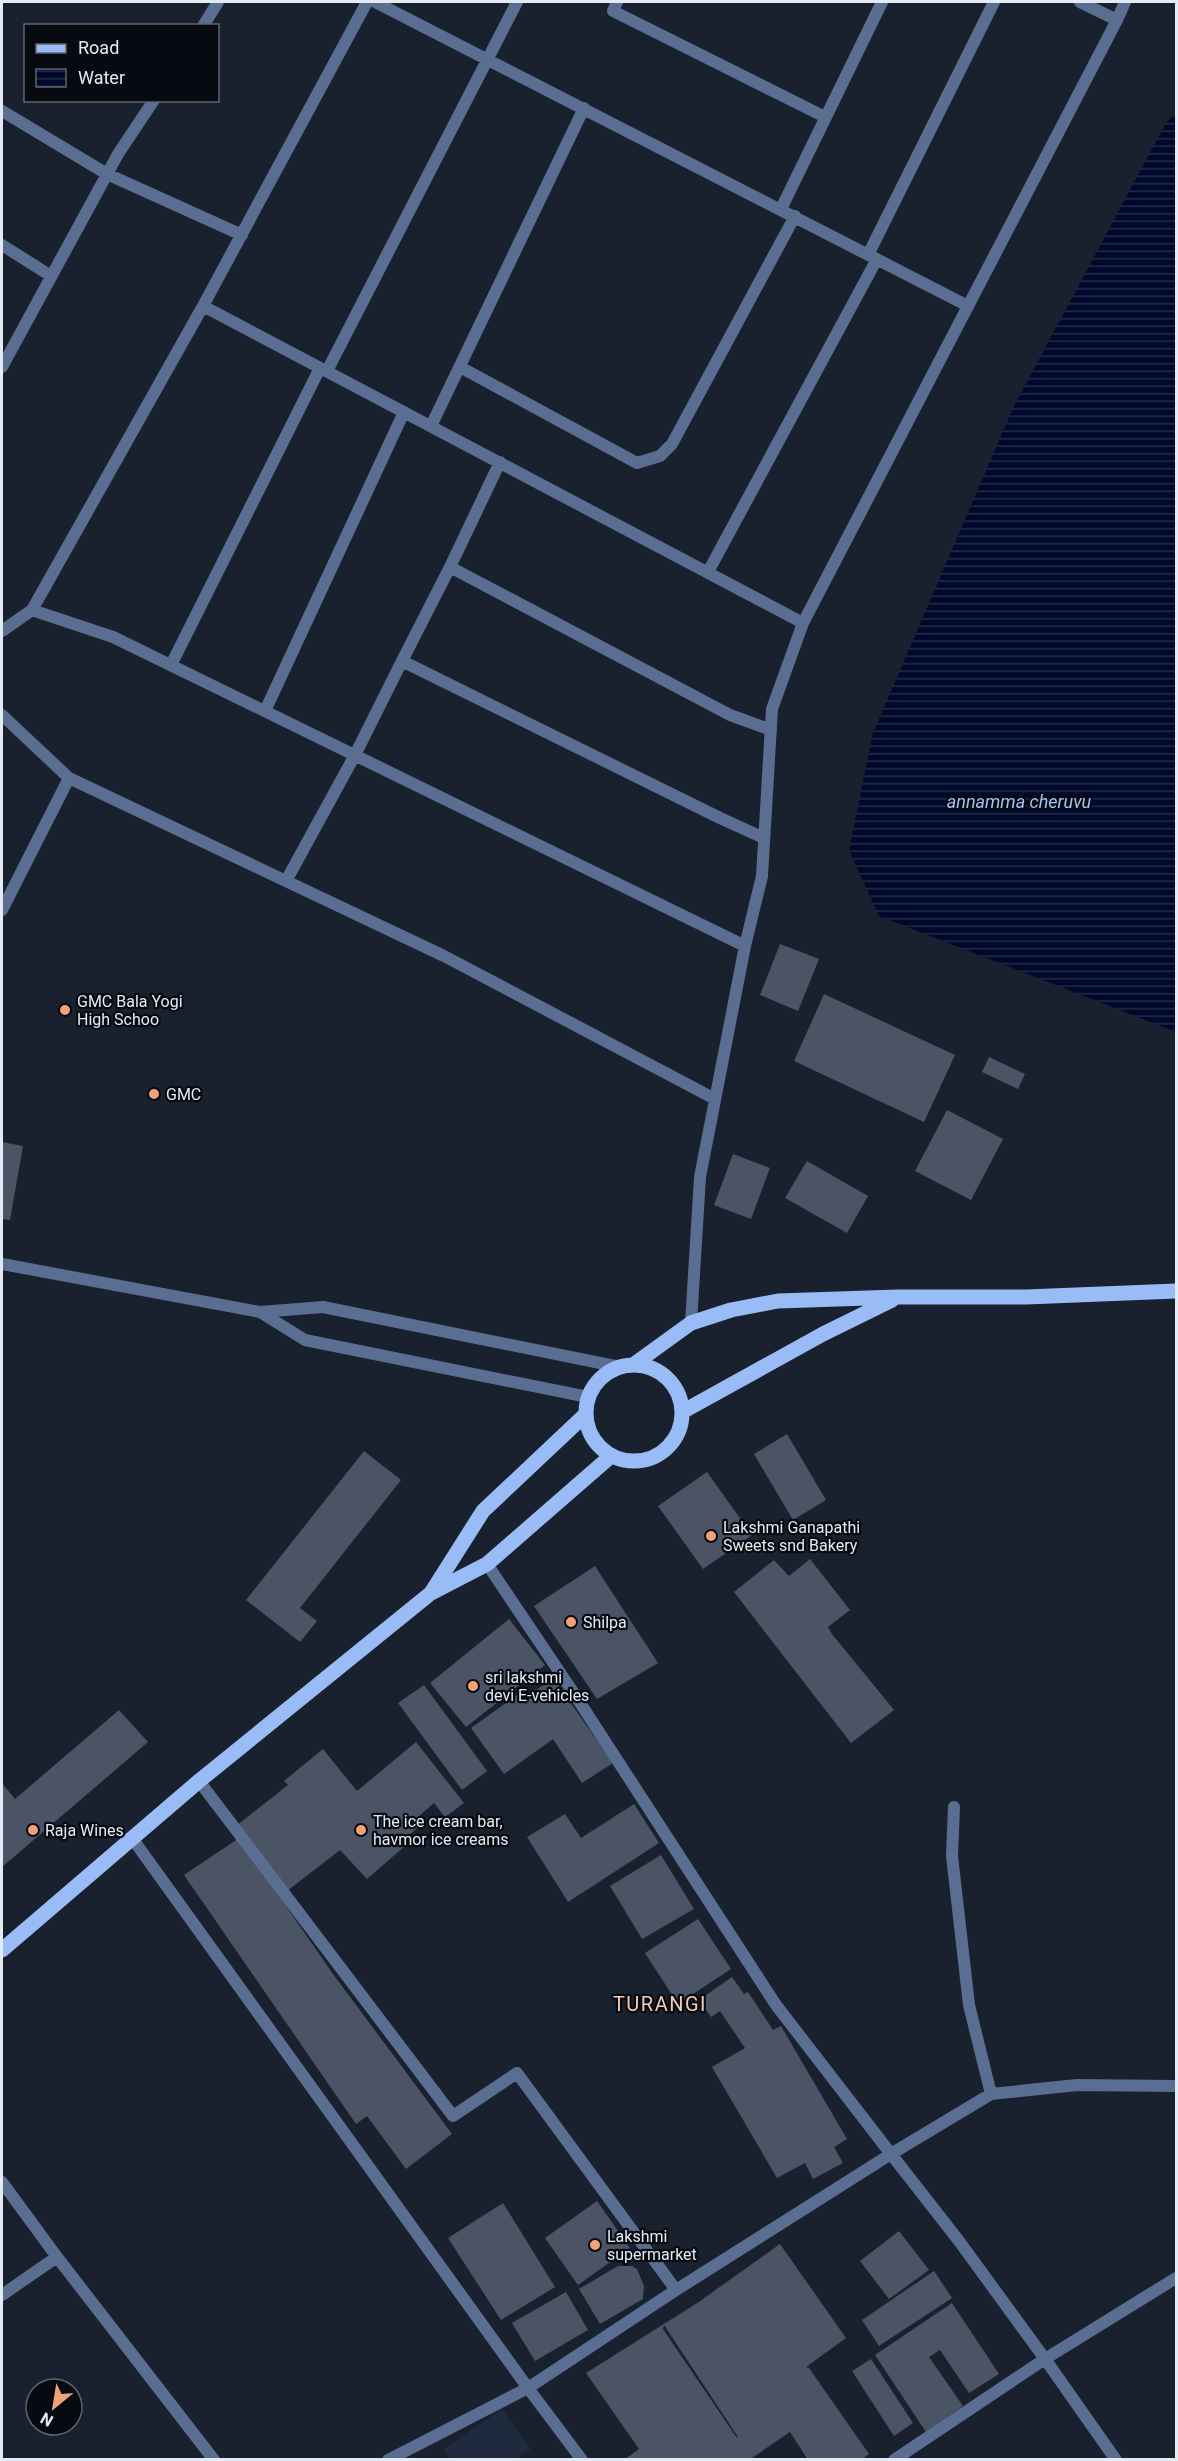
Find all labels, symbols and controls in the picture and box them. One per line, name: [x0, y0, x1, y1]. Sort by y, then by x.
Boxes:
legend: [24, 24, 219, 102]
text: Road: [78, 37, 119, 58]
text: Water: [78, 67, 125, 88]
water label: annamma cheruvu: [947, 791, 1092, 812]
place label: GMC Bala Yogi High Schoo: [77, 992, 183, 1029]
marker: GMC Bala Yogi High Schoo: [58, 1003, 72, 1017]
place label: GMC: [166, 1085, 201, 1104]
marker: GMC: [147, 1087, 161, 1101]
place label: Lakshmi Ganapathi Sweets snd Bakery: [723, 1518, 860, 1555]
marker: Lakshmi Ganapathi Sweets snd Bakery: [704, 1529, 718, 1543]
place label: Shilpa: [583, 1613, 627, 1632]
marker: Shilpa: [564, 1615, 578, 1629]
place label: sri lakshmi devi E-vehicles: [485, 1668, 589, 1705]
marker: sri lakshmi devi E-vehicles: [466, 1679, 480, 1693]
place label: The ice cream bar, havmor ice creams: [373, 1812, 509, 1849]
place label: Raja Wines: [45, 1821, 124, 1840]
marker: Raja Wines: [26, 1823, 40, 1837]
marker: The ice cream bar, havmor ice creams: [354, 1823, 368, 1837]
district label: TURANGI: [613, 1992, 707, 2016]
place label: Lakshmi supermarket: [607, 2227, 697, 2264]
marker: Lakshmi supermarket: [588, 2238, 602, 2252]
north arrow: [24, 2377, 84, 2437]
text: N: [37, 2409, 56, 2431]

